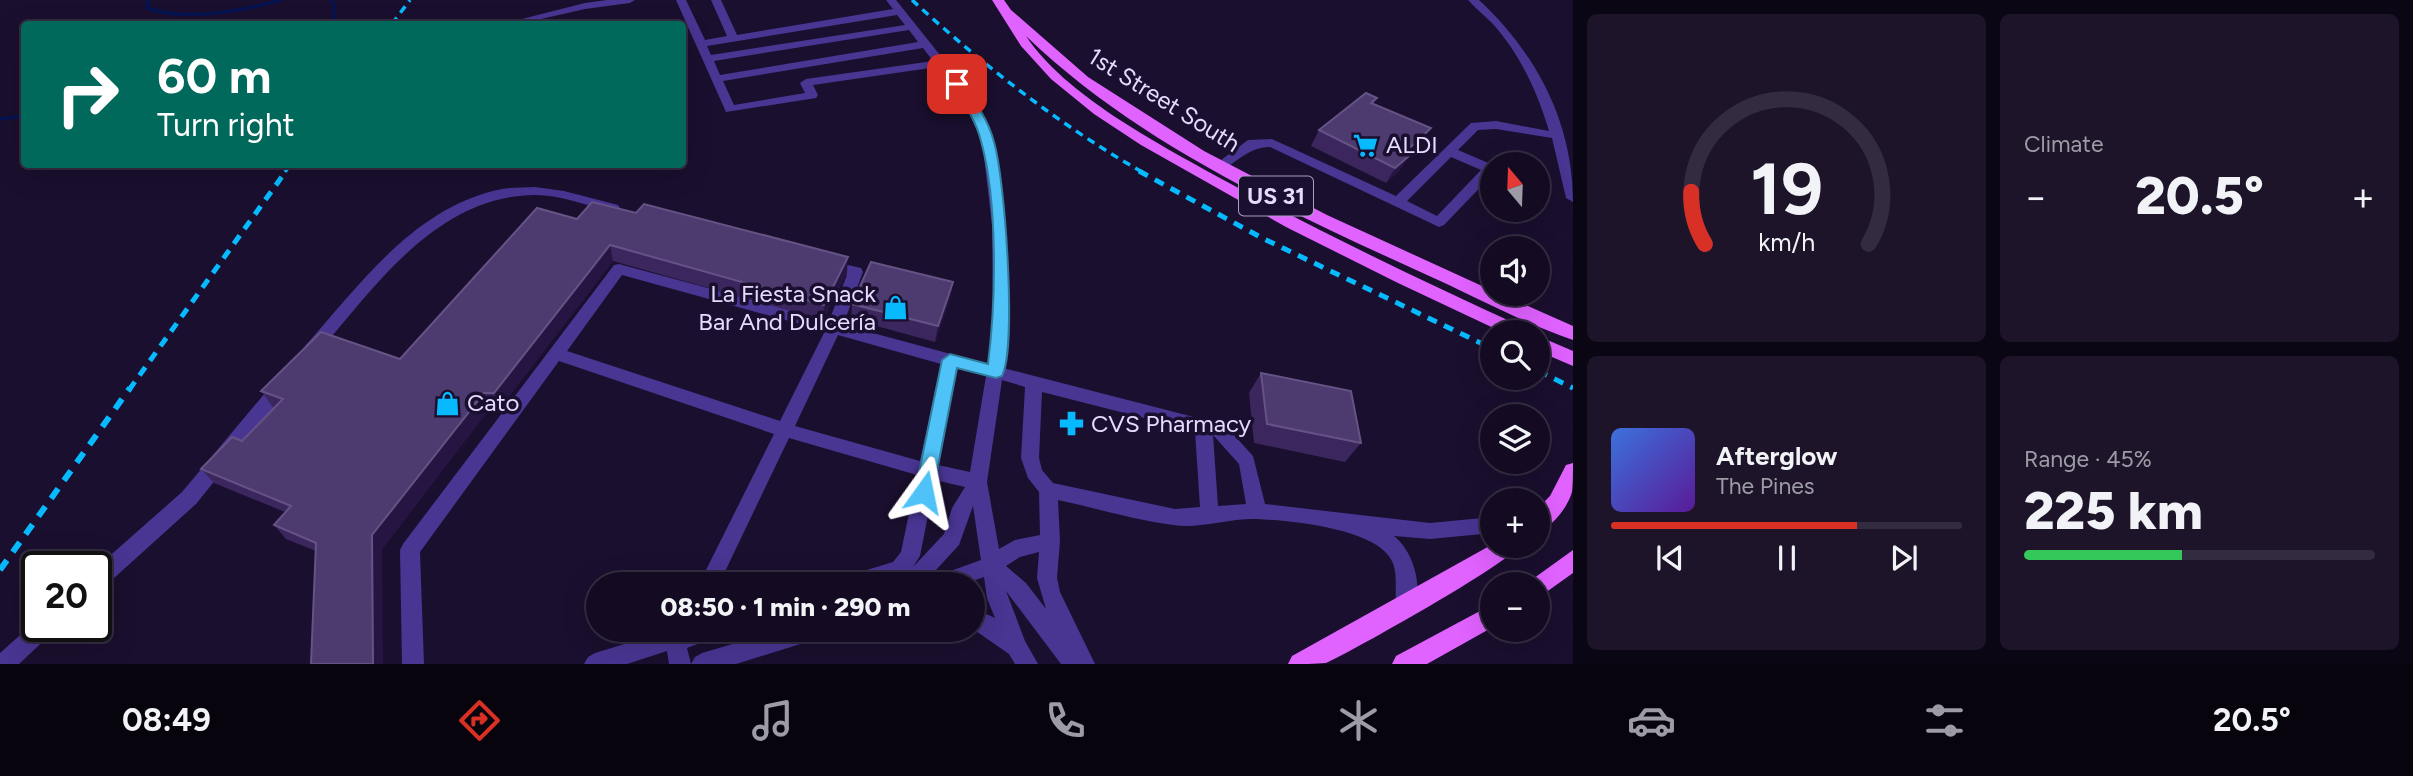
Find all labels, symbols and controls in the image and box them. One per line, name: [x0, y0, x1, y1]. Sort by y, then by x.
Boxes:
street label: 1st Street South: [1083, 41, 1246, 158]
text: 60 m: [157, 46, 272, 105]
icon: right: [42, 49, 133, 140]
pin: [927, 54, 987, 114]
icon: arrive: [938, 65, 976, 103]
text: Turn right: [157, 106, 295, 144]
place label: ALDI: [1386, 130, 1438, 159]
text: Climate: [2024, 130, 2103, 158]
supermarket icon: ALDI: [1352, 131, 1380, 159]
text: 19: [1750, 145, 1823, 232]
north arrow: [1480, 152, 1550, 222]
map controls: [1480, 152, 1550, 642]
text: 20.5°: [2135, 165, 2264, 227]
text: −: [2024, 174, 2048, 220]
text: +: [2351, 174, 2375, 220]
road number: US 31: [1239, 176, 1313, 216]
text: km/h: [1758, 227, 1815, 257]
button: sound: [1480, 236, 1550, 306]
place label: La Fiesta Snack Bar And Dulcería: [698, 279, 876, 336]
shop icon: La Fiesta Snack Bar And Dulcería: [882, 294, 910, 322]
button: search: [1480, 320, 1550, 390]
place label: Cato: [467, 388, 519, 417]
shop icon: Cato: [433, 389, 461, 417]
button: layers: [1480, 404, 1550, 474]
place label: CVS Pharmacy: [1091, 409, 1252, 438]
pharmacy icon: CVS Pharmacy: [1057, 410, 1085, 438]
text: Afterglow: [1716, 440, 1838, 472]
text: Range · 45%: [2024, 445, 2152, 473]
position arrow: [887, 455, 961, 529]
text: The Pines: [1716, 472, 1815, 500]
text: 225 km: [2024, 480, 2203, 542]
button: +: [1480, 488, 1550, 558]
icon: previous: [1651, 539, 1689, 577]
icon: pause: [1768, 539, 1806, 577]
icon: next: [1885, 539, 1923, 577]
speed limit sign: 20: [21, 551, 112, 642]
button: −: [1480, 572, 1550, 642]
text: 08:50 · 1 min · 290 m: [660, 591, 911, 623]
icon: directions: [455, 696, 504, 745]
icon: music: [748, 696, 797, 745]
icon: phone: [1041, 696, 1090, 745]
icon: climate: [1334, 696, 1383, 745]
icon: car: [1627, 696, 1676, 745]
icon: filters: [1920, 696, 1969, 745]
text: 08:49: [122, 701, 211, 739]
text: 20.5°: [2213, 701, 2291, 739]

